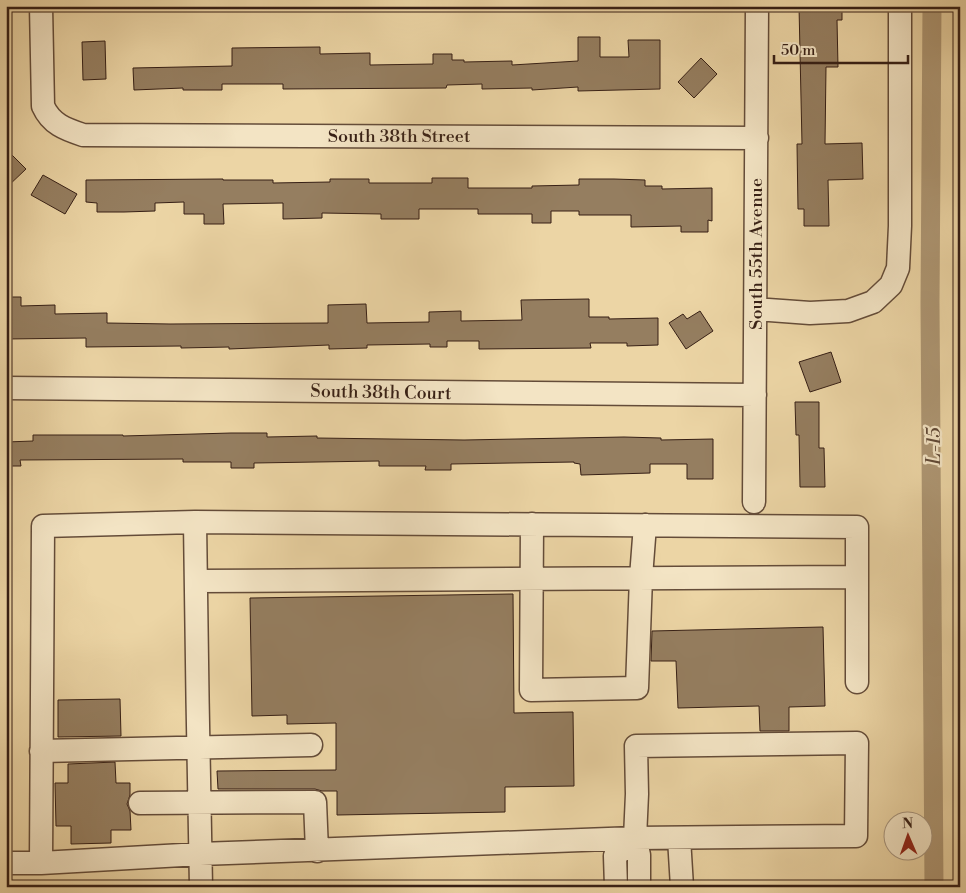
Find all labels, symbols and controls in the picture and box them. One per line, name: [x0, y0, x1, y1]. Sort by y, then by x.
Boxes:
scale bar: [774, 32, 907, 64]
text: 50 m: [781, 41, 815, 60]
street label: South 38th Street: [328, 125, 471, 148]
street label: South 55th Avenue: [745, 178, 768, 330]
street label: South 38th Court: [310, 380, 452, 405]
water label: L-15: [922, 426, 946, 466]
north arrow: [884, 810, 934, 860]
text: N: [902, 815, 913, 833]

